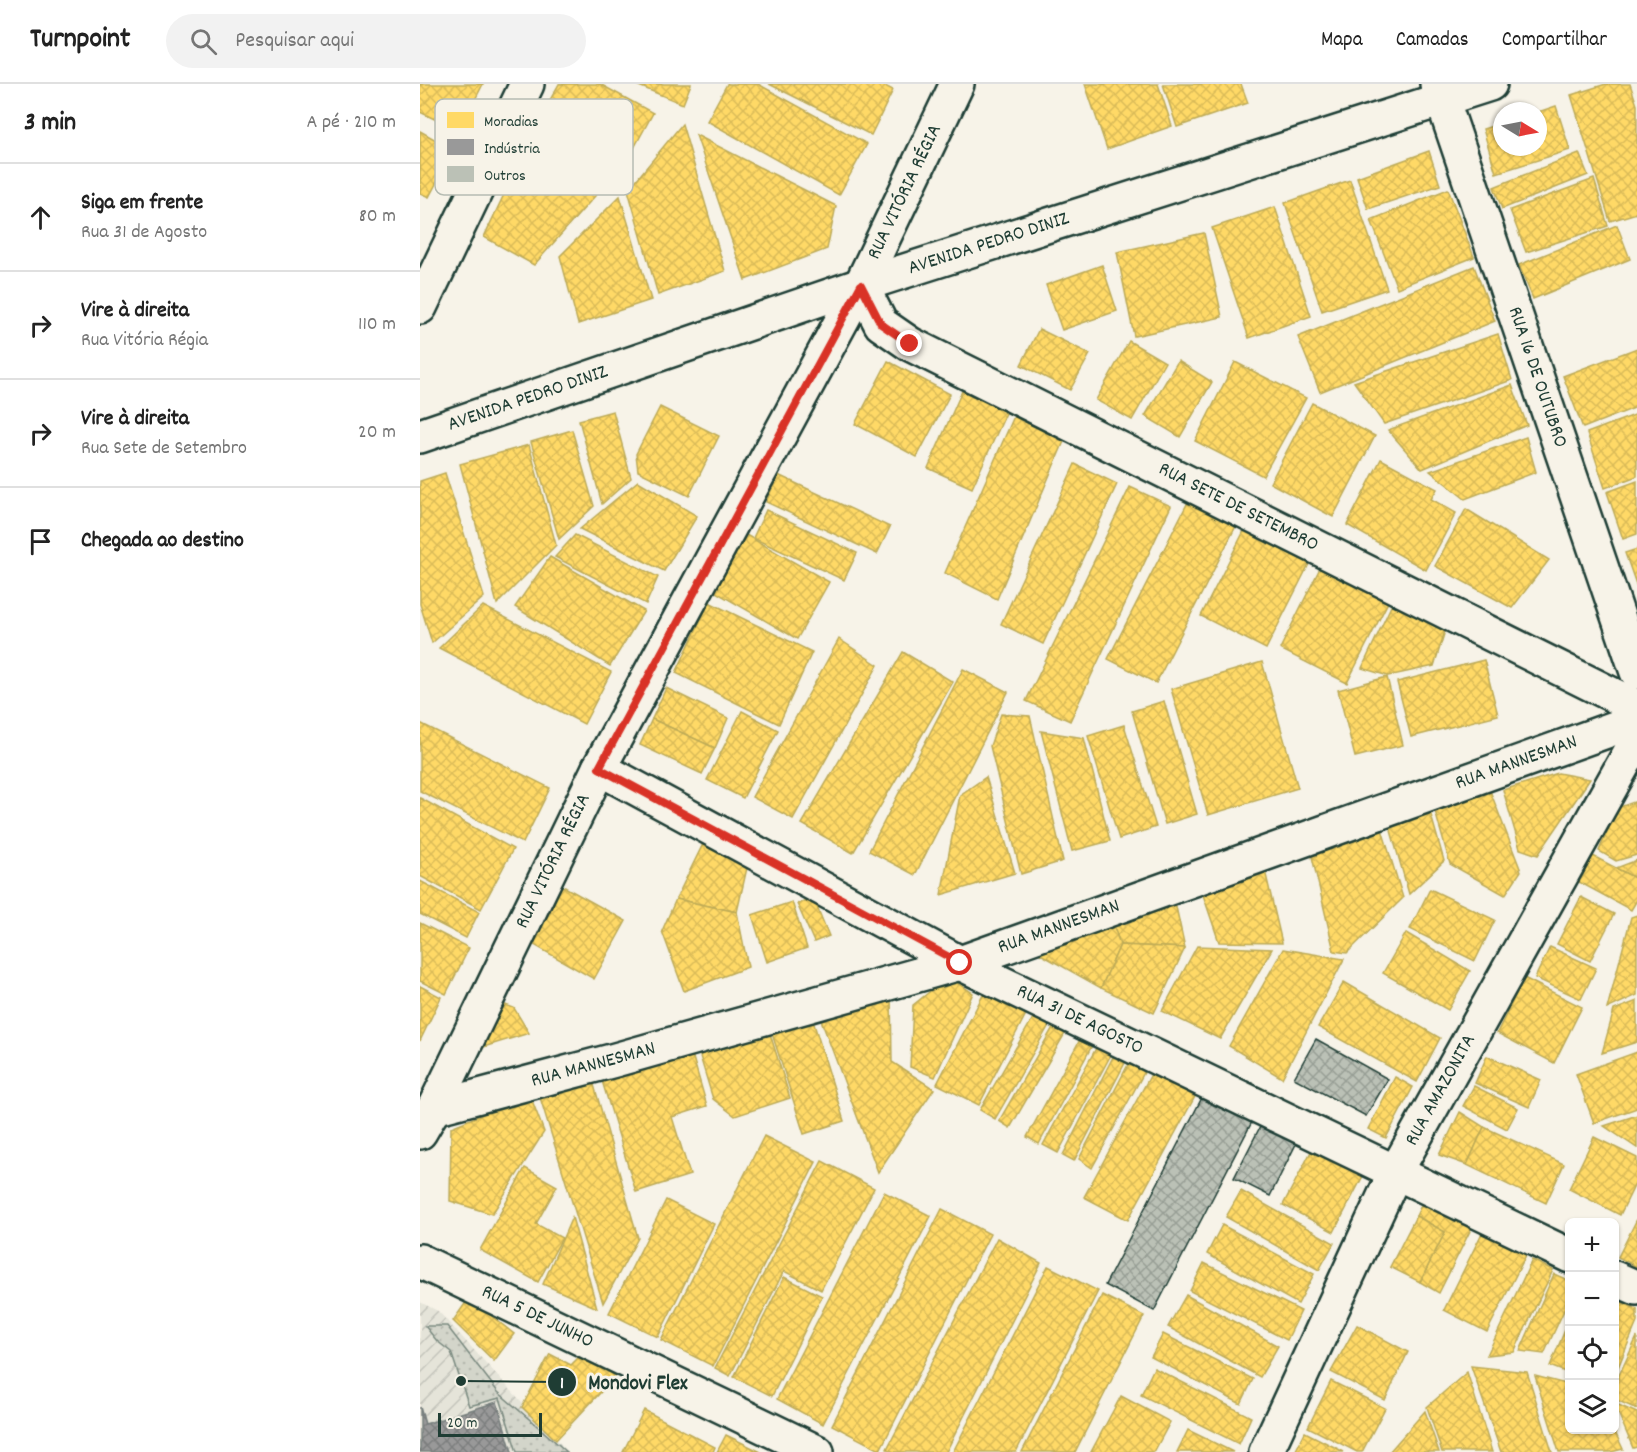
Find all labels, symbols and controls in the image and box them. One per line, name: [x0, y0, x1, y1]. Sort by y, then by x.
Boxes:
search box: [166, 14, 586, 68]
text: Turnpoint: [30, 21, 130, 61]
icon: search: [187, 25, 220, 58]
text: Pesquisar aqui: [235, 26, 354, 57]
text: Mapa: [1321, 26, 1363, 56]
text: Camadas: [1396, 26, 1469, 56]
text: Compartilhar: [1502, 26, 1607, 56]
legend: [435, 99, 633, 195]
north arrow: [1493, 102, 1547, 156]
text: 3 min: [24, 105, 76, 142]
text: A pé · 210 m: [307, 109, 396, 137]
text: Moradias: [484, 111, 539, 134]
street label: RUA VITÓRIA RÉGIA: [861, 120, 950, 265]
text: Indústria: [484, 138, 540, 161]
text: Outros: [484, 165, 526, 188]
text: Siga em frente: [81, 188, 203, 219]
icon: ahead: [24, 201, 57, 234]
text: 80 m: [359, 203, 396, 231]
street label: AVENIDA PEDRO DINIZ: [905, 205, 1073, 283]
text: Rua 31 de Agosto: [81, 219, 207, 247]
text: Vire à direita: [81, 296, 189, 327]
street label: RUA 16 DE OUTUBRO: [1500, 303, 1574, 452]
icon: right: [24, 309, 57, 342]
text: 110 m: [358, 311, 396, 339]
text: Rua Vitória Régia: [81, 327, 208, 355]
route end: [896, 330, 922, 356]
street label: AVENIDA PEDRO DINIZ: [444, 359, 612, 439]
text: Vire à direita: [81, 404, 189, 435]
icon: right: [24, 417, 57, 450]
text: 20 m: [358, 419, 396, 447]
text: Rua Sete de Setembro: [81, 435, 247, 463]
street label: RUA SETE DE SETEMBRO: [1153, 456, 1323, 560]
icon: arrive: [24, 525, 57, 558]
text: Chegada ao destino: [81, 526, 244, 557]
street label: RUA MANNESMAN: [1452, 728, 1581, 798]
street label: RUA VITÓRIA RÉGIA: [509, 789, 598, 934]
street label: RUA MANNESMAN: [994, 893, 1124, 962]
route start: [946, 949, 972, 975]
street label: RUA 31 DE AGOSTO: [1012, 978, 1148, 1063]
street label: RUA AMAZONITA: [1399, 1029, 1484, 1151]
street label: RUA MANNESMAN: [528, 1035, 659, 1096]
map controls: [1565, 1218, 1619, 1434]
button: +: [1565, 1218, 1619, 1272]
button: −: [1565, 1272, 1619, 1326]
street label: RUA 5 DE JUNHO: [476, 1278, 598, 1356]
button: locate: [1565, 1326, 1619, 1380]
callout: Mondovi Flex: [547, 1363, 700, 1402]
text: Mondovi Flex: [588, 1370, 688, 1400]
text: 1: [560, 1372, 564, 1397]
button: layers: [1565, 1380, 1619, 1434]
scale bar: [438, 1410, 542, 1438]
text: 20 m: [447, 1412, 477, 1435]

